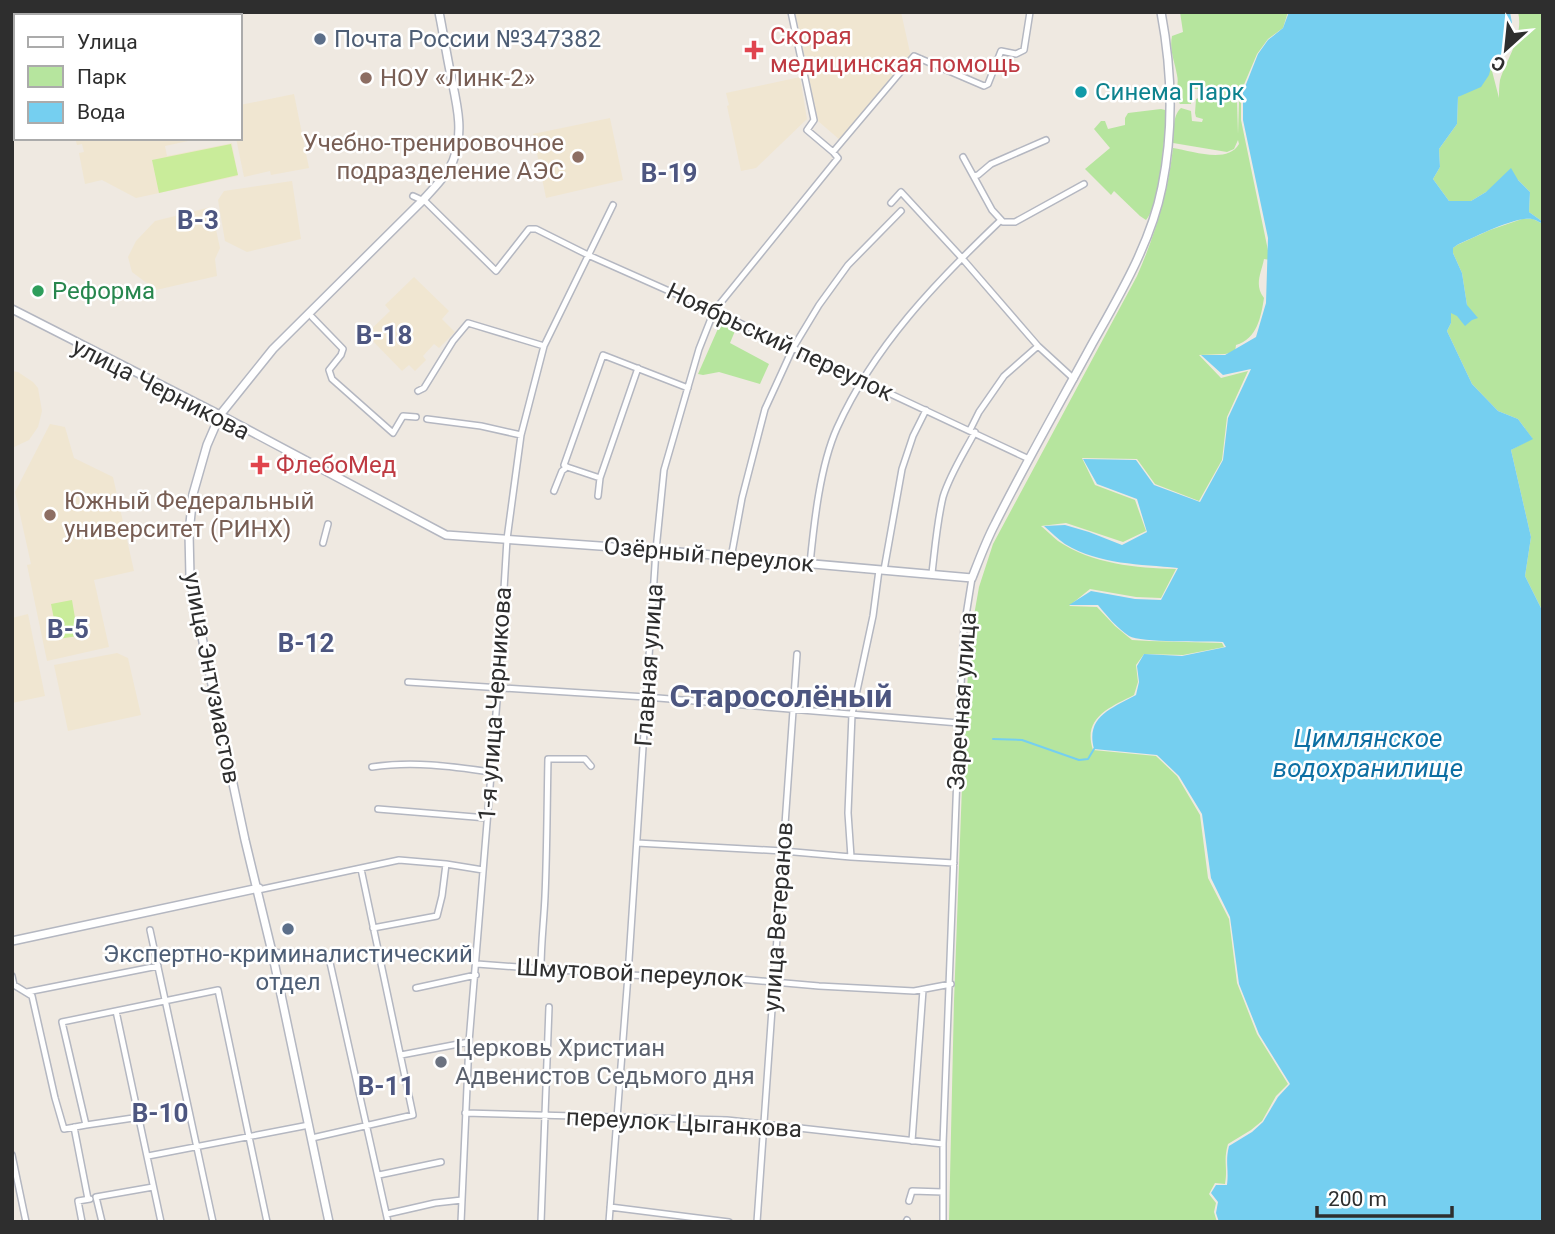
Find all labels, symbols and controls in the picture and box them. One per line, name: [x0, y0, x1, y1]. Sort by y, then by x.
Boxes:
legend: [14, 14, 242, 140]
north arrow: [1471, 14, 1541, 84]
place label: Скорая медицинская помощь: [770, 22, 1020, 78]
place label: Почта России №347382: [334, 25, 601, 53]
text: Улица: [77, 30, 138, 54]
marker: Почта России №347382: [312, 31, 328, 47]
marker: Скорая медицинская помощь: [744, 40, 764, 60]
text: С: [1488, 51, 1509, 77]
place label: НОУ «Линк-2»: [380, 64, 535, 92]
text: Парк: [77, 65, 127, 89]
marker: НОУ «Линк-2»: [358, 70, 374, 86]
place label: Синема Парк: [1095, 78, 1245, 106]
marker: Синема Парк: [1073, 84, 1089, 100]
text: Вода: [77, 100, 125, 124]
place label: Учебно-тренировочное подразделение АЭС: [303, 129, 564, 185]
marker: Учебно-тренировочное подразделение АЭС: [570, 149, 586, 165]
district label: В-19: [641, 158, 697, 188]
district label: В-3: [177, 205, 219, 235]
place label: Реформа: [52, 277, 155, 305]
street label: Ноябрьский переулок: [662, 277, 898, 407]
marker: Реформа: [30, 283, 46, 299]
district label: В-18: [356, 320, 412, 350]
street label: улица Черникова: [68, 332, 254, 446]
place label: ФлебоМед: [276, 451, 396, 479]
marker: ФлебоМед: [250, 455, 270, 475]
place label: Южный Федеральный университет (РИНХ): [64, 487, 314, 543]
marker: Южный Федеральный университет (РИНХ): [42, 507, 58, 523]
street label: Озёрный переулок: [603, 532, 815, 578]
street label: улица Энтузиастов: [178, 570, 246, 786]
street label: Главная улица: [629, 583, 669, 747]
street label: 1-я улица Черникова: [473, 586, 517, 822]
street label: Заречная улица: [942, 611, 982, 791]
district label: В-5: [47, 614, 89, 644]
district label: В-12: [278, 628, 334, 658]
district label: Староcолёный: [670, 677, 892, 715]
water label: Цимлянское водохранилище: [1273, 723, 1463, 783]
street label: улица Ветеранов: [757, 821, 799, 1013]
marker: Экспертно-криминалистический отдел: [280, 921, 296, 937]
place label: Экспертно-криминалистический отдел: [103, 940, 473, 996]
street label: Шмутовой переулок: [516, 953, 744, 993]
place label: Церковь Христиан Адвенистов Седьмого дня: [455, 1034, 755, 1090]
marker: Церковь Христиан Адвенистов Седьмого дня: [433, 1054, 449, 1070]
district label: В-11: [358, 1071, 414, 1101]
district label: В-10: [132, 1098, 188, 1128]
street label: переулок Цыганкова: [565, 1103, 803, 1143]
scale bar: [1317, 1174, 1452, 1218]
text: 200 m: [1328, 1187, 1387, 1211]

